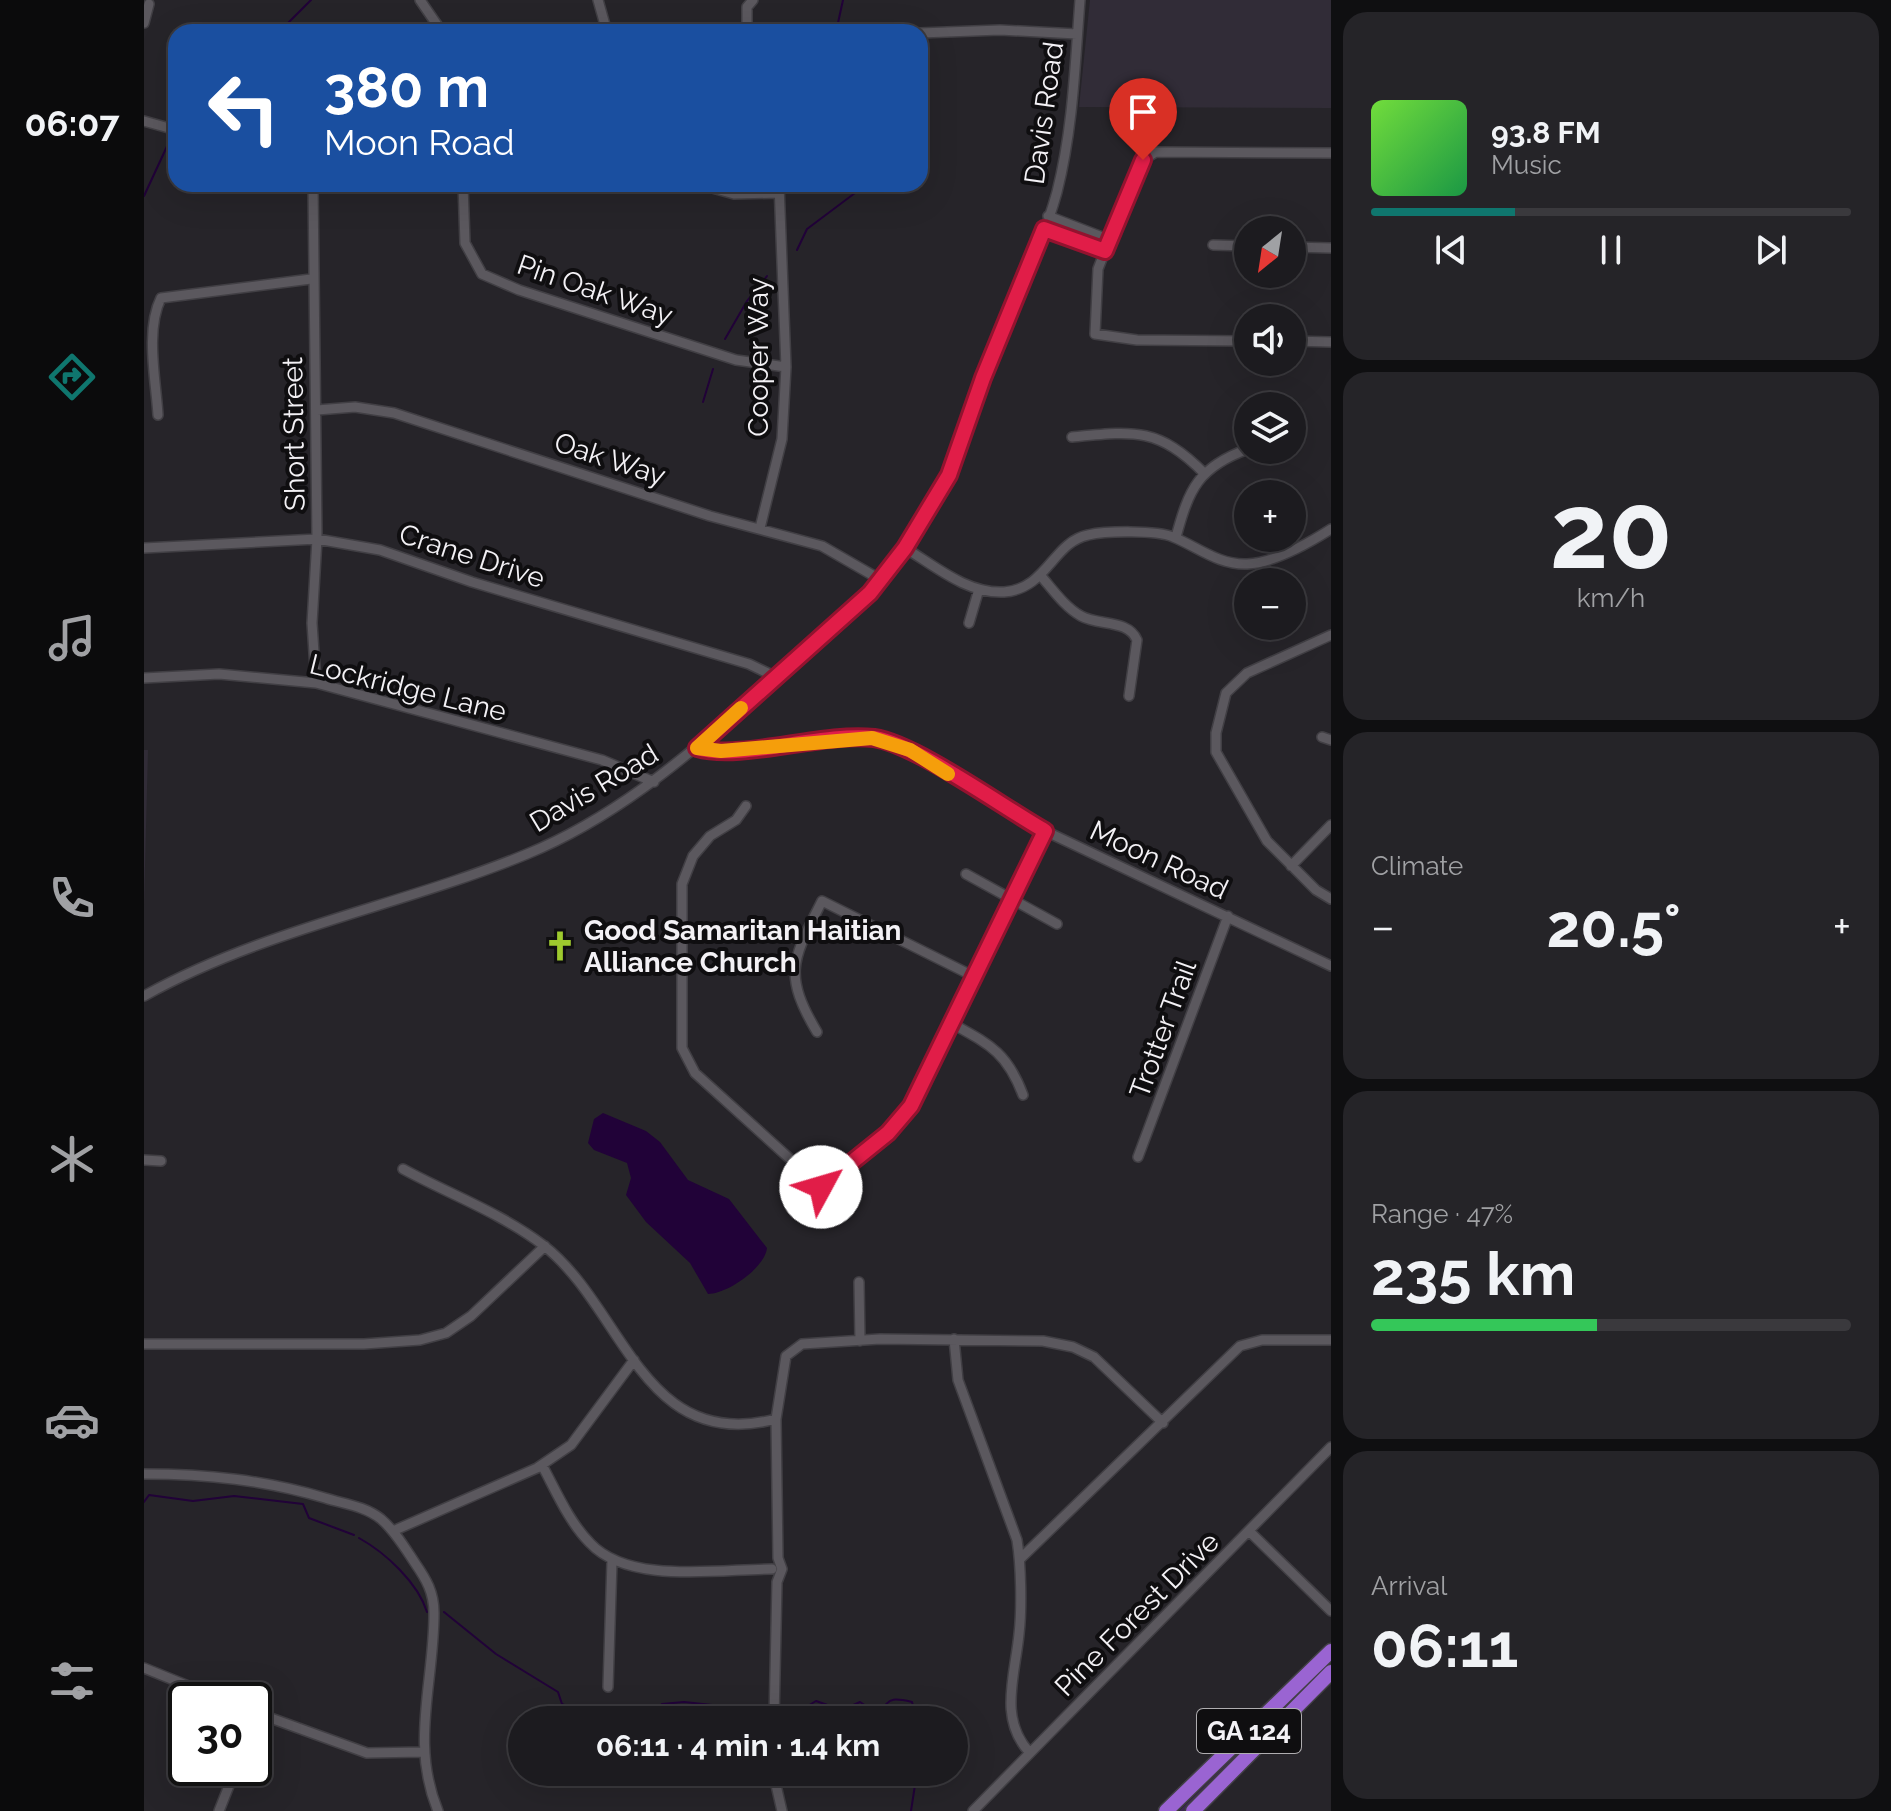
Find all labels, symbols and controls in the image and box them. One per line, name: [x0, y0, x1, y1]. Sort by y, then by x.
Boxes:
street label: Davis Road: [1018, 40, 1070, 186]
text: 380 m: [324, 54, 489, 120]
icon: left: [192, 56, 296, 160]
pin: [1109, 78, 1177, 160]
icon: arrive: [1121, 90, 1165, 134]
text: 06:07: [24, 102, 120, 144]
text: 93.8 FM: [1491, 115, 1601, 150]
text: Moon Road: [324, 121, 515, 163]
text: Music: [1491, 150, 1562, 180]
north arrow: [1234, 216, 1306, 288]
map controls: [1234, 216, 1306, 640]
icon: previous: [1429, 228, 1473, 272]
icon: pause: [1589, 228, 1633, 272]
icon: next: [1749, 228, 1793, 272]
street label: Pin Oak Way: [513, 248, 677, 332]
street label: Cooper Way: [742, 277, 775, 437]
button: sound: [1234, 304, 1306, 376]
icon: directions: [44, 349, 100, 405]
street label: Short Street: [276, 356, 312, 511]
button: layers: [1234, 392, 1306, 464]
street label: Oak Way: [550, 426, 670, 492]
text: 20: [1550, 470, 1672, 592]
button: +: [1234, 480, 1306, 552]
street label: Crane Drive: [395, 517, 549, 595]
button: −: [1234, 568, 1306, 640]
text: km/h: [1577, 583, 1645, 613]
icon: music: [44, 610, 100, 666]
street label: Lockridge Lane: [306, 648, 510, 728]
street label: Davis Road: [524, 737, 664, 839]
street label: Moon Road: [1085, 814, 1233, 906]
text: Climate: [1371, 851, 1463, 881]
icon: phone: [44, 870, 100, 926]
text: 20.5°: [1546, 891, 1681, 961]
text: −: [1371, 901, 1395, 952]
text: +: [1833, 901, 1851, 952]
place label: Good Samaritan Haitian Alliance Church: [584, 914, 902, 979]
church icon: Good Samaritan Haitian Alliance Church: [543, 929, 577, 963]
street label: Trotter Trail: [1123, 955, 1203, 1102]
icon: climate: [44, 1131, 100, 1187]
position arrow: [779, 1145, 863, 1229]
text: Range · 47%: [1371, 1199, 1513, 1229]
text: 235 km: [1371, 1239, 1575, 1309]
icon: car: [44, 1392, 100, 1448]
street label: Pine Forest Drive: [1048, 1525, 1226, 1703]
text: Arrival: [1371, 1571, 1447, 1601]
text: 06:11: [1371, 1611, 1518, 1681]
icon: filters: [44, 1653, 100, 1709]
speed limit sign: 30: [168, 1682, 272, 1786]
road number: GA 124: [1197, 1709, 1301, 1753]
text: 06:11 · 4 min · 1.4 km: [596, 1728, 880, 1763]

